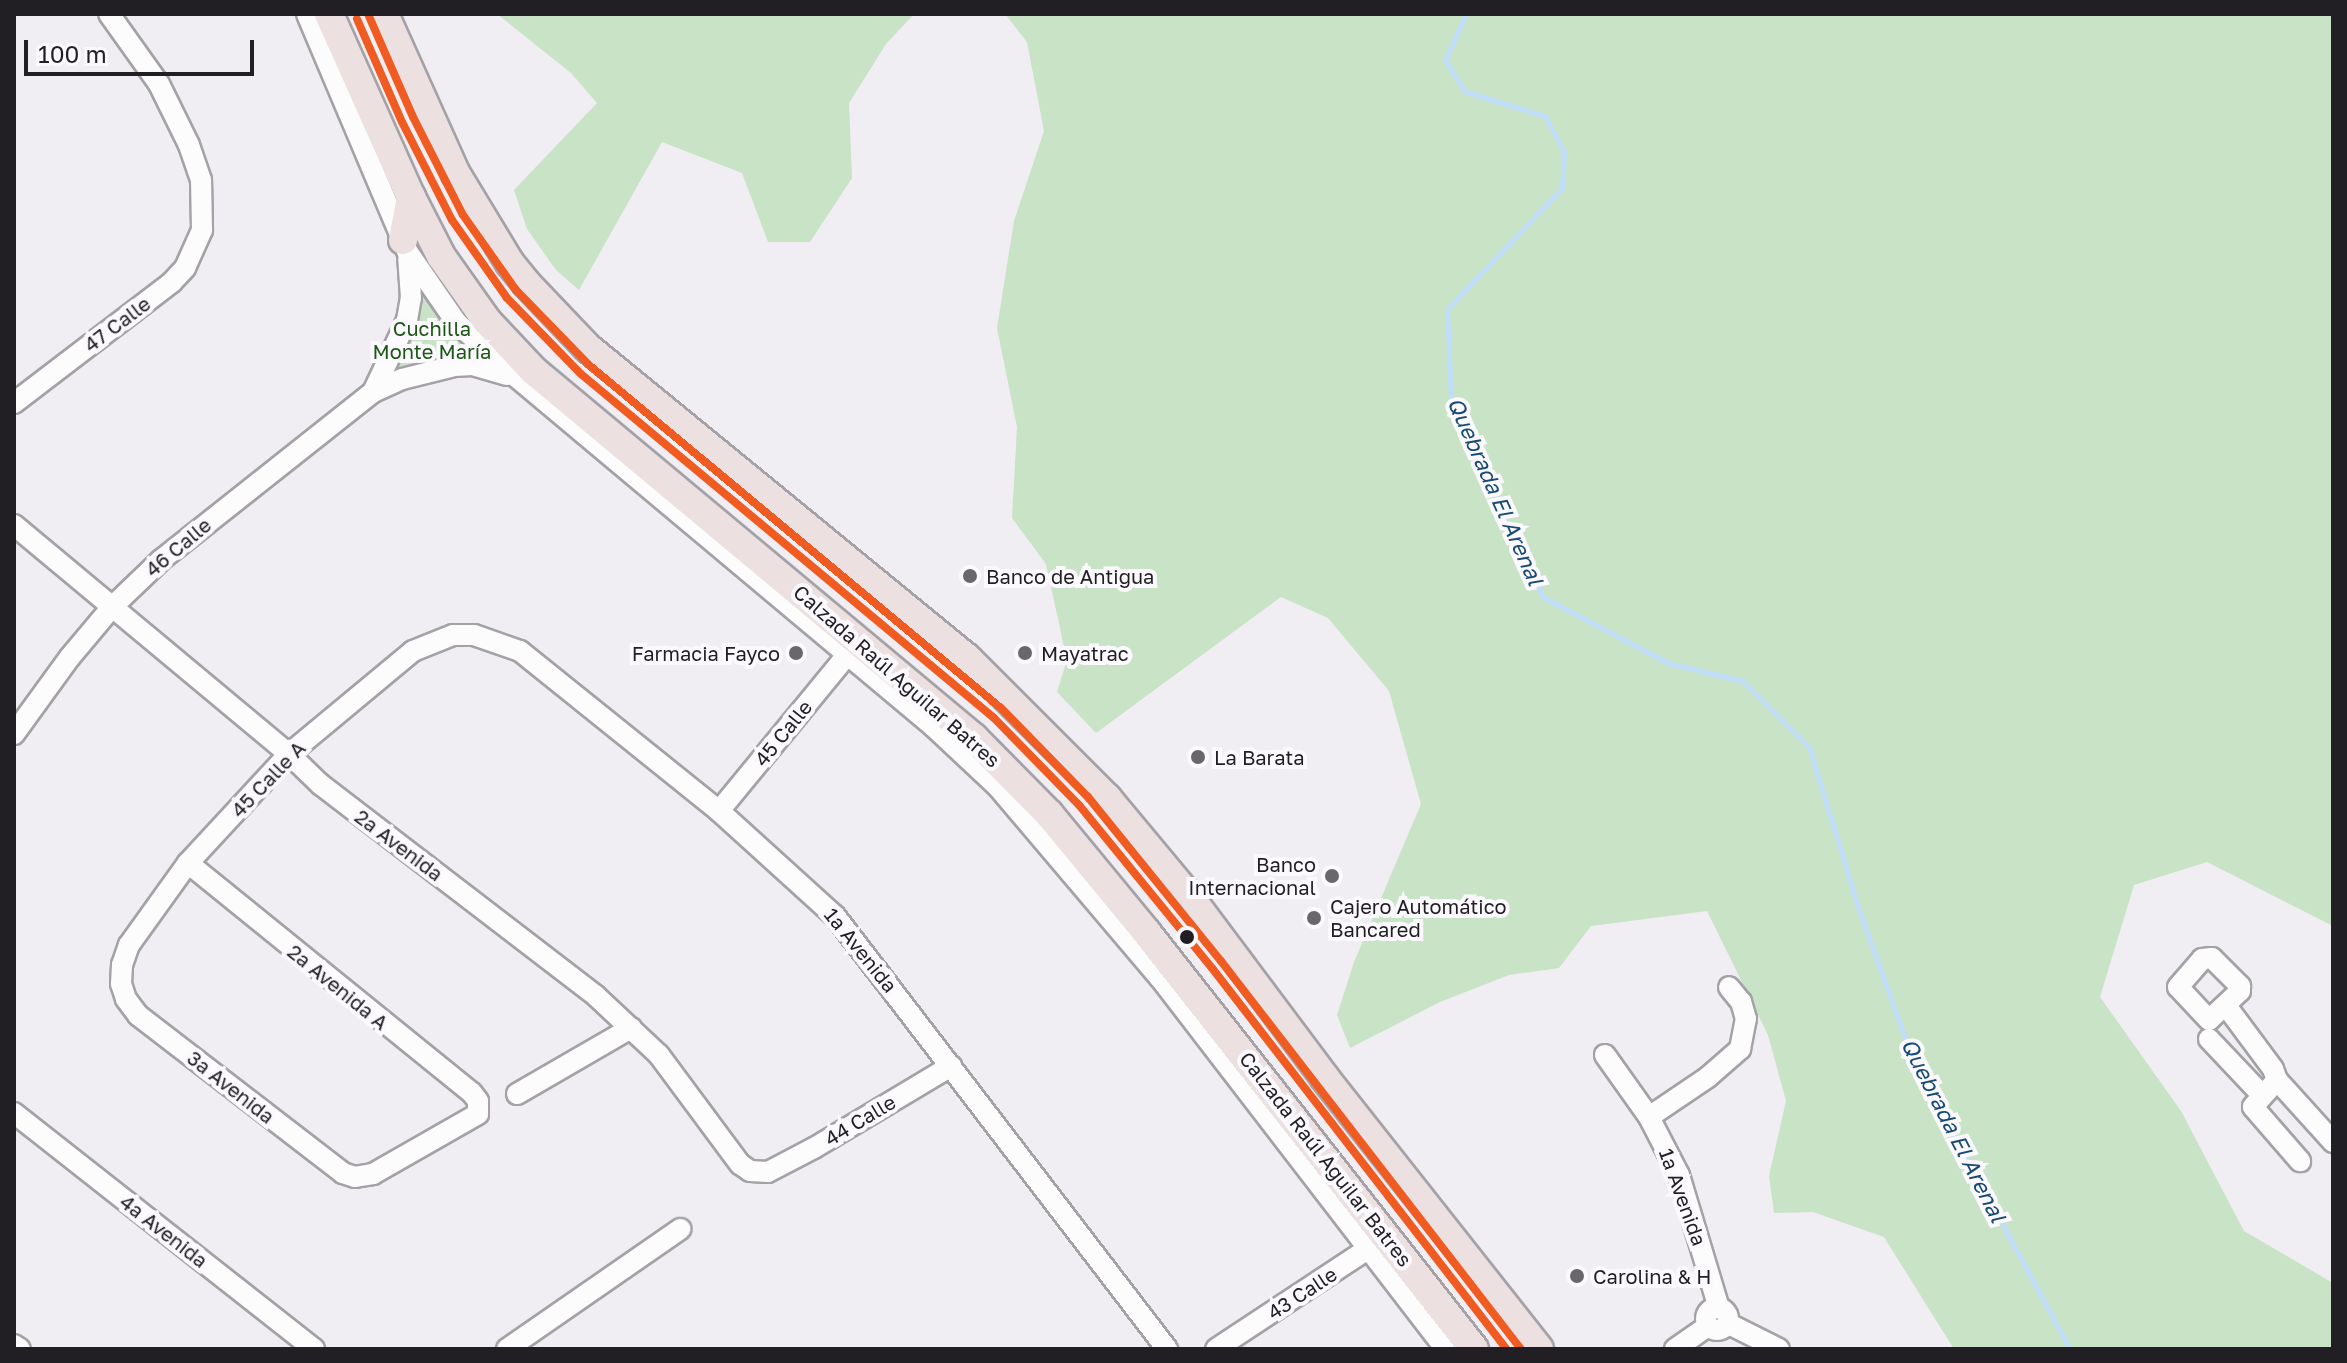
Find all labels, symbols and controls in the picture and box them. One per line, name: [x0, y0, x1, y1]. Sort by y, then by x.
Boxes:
scale bar: [28, 24, 258, 74]
text: 100 m: [38, 39, 107, 68]
street label: 47 Calle: [79, 291, 155, 357]
park label: Cuchilla Monte María: [373, 317, 491, 364]
water label: Quebrada El Arenal: [1443, 393, 1549, 589]
street label: 46 Calle: [140, 513, 216, 581]
place label: Banco de Antigua: [986, 564, 1154, 588]
marker: Banco de Antigua: [961, 567, 979, 585]
street label: Calzada Raúl Aguilar Batres: [789, 580, 1005, 772]
place label: Farmacia Fayco: [632, 641, 780, 665]
place label: Mayatrac: [1041, 641, 1129, 665]
marker: Farmacia Fayco: [787, 644, 805, 662]
marker: Mayatrac: [1016, 644, 1034, 662]
street label: 45 Calle: [749, 695, 817, 771]
street label: 45 Calle A: [226, 736, 310, 822]
place label: La Barata: [1214, 745, 1305, 769]
marker: La Barata: [1189, 748, 1207, 766]
street label: 2a Avenida: [350, 804, 448, 886]
place label: Banco Internacional: [1188, 852, 1316, 899]
marker: Banco Internacional: [1323, 867, 1341, 885]
place label: Cajero Automático Bancared: [1330, 894, 1507, 941]
street label: 1a Avenida: [820, 903, 902, 997]
marker: Cajero Automático Bancared: [1305, 909, 1323, 927]
unlabelled marker: [1179, 929, 1195, 945]
street label: 2a Avenida A: [283, 939, 393, 1035]
water label: Quebrada El Arenal: [1896, 1034, 2012, 1226]
street label: 3a Avenida: [183, 1046, 279, 1128]
street label: Calzada Raúl Aguilar Batres: [1235, 1047, 1417, 1271]
street label: 44 Calle: [820, 1089, 900, 1151]
street label: 1a Avenida: [1654, 1145, 1712, 1249]
street label: 4a Avenida: [115, 1189, 213, 1273]
street label: 43 Calle: [1263, 1262, 1341, 1324]
place label: Carolina & H: [1593, 1264, 1711, 1288]
marker: Carolina & H: [1568, 1267, 1586, 1285]

